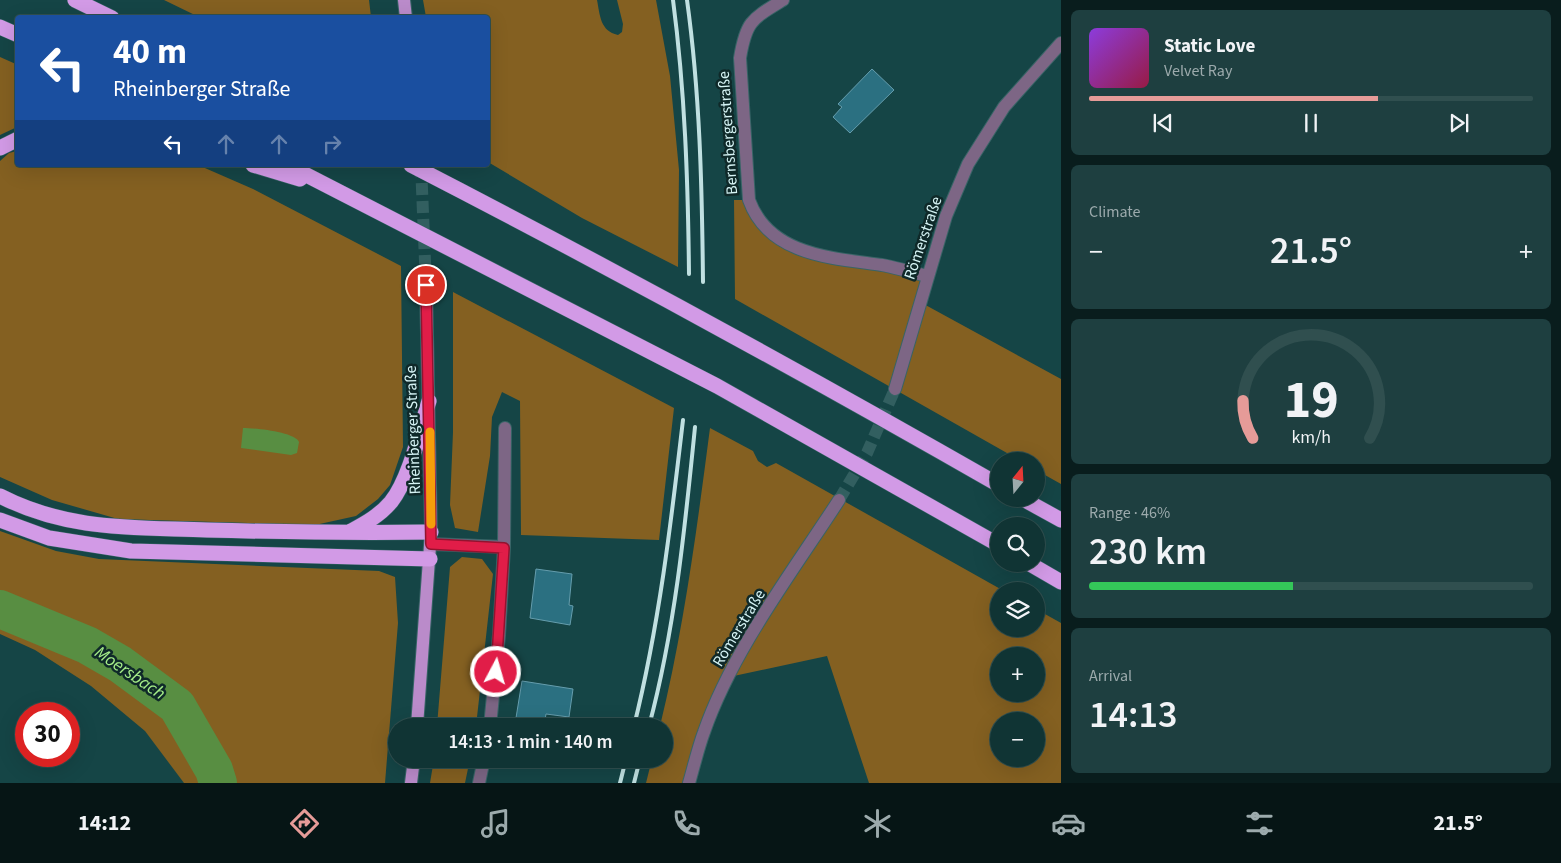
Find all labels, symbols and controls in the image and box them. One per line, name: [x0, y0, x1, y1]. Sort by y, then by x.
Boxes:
text: 40 m: [113, 27, 187, 77]
text: Static Love: [1164, 33, 1255, 60]
icon: left: [30, 35, 95, 100]
text: Velvet Ray: [1164, 60, 1232, 82]
street label: Bernsbergerstraße: [713, 70, 743, 196]
text: Rheinberger Straße: [113, 73, 291, 105]
icon: previous: [1149, 109, 1177, 137]
icon: pause: [1297, 109, 1325, 137]
icon: next: [1445, 109, 1473, 137]
icon: left: [159, 130, 187, 158]
icon: ahead: [212, 130, 240, 158]
icon: ahead: [265, 130, 293, 158]
icon: right: [318, 130, 346, 158]
street label: Römerstraße: [899, 193, 947, 282]
text: Climate: [1089, 201, 1140, 223]
text: 21.5°: [1270, 224, 1352, 278]
text: −: [1089, 232, 1103, 272]
text: +: [1519, 232, 1533, 272]
pin: [405, 264, 447, 306]
icon: arrive: [412, 271, 440, 299]
text: 19: [1284, 364, 1338, 438]
street label: Rheinberger Straße: [400, 365, 426, 495]
text: km/h: [1291, 425, 1331, 450]
north arrow: [990, 452, 1045, 508]
map controls: [990, 452, 1045, 767]
text: Range · 46%: [1089, 502, 1170, 524]
button: search: [990, 517, 1045, 572]
text: 230 km: [1089, 525, 1207, 579]
button: layers: [990, 582, 1045, 637]
street label: Römerstraße: [707, 585, 771, 671]
water label: Moersbach: [90, 640, 170, 706]
position arrow: [469, 645, 521, 697]
button: +: [990, 647, 1045, 702]
text: Arrival: [1089, 665, 1132, 687]
text: 14:13: [1089, 688, 1177, 742]
speed limit sign: 30: [15, 702, 80, 767]
button: −: [990, 712, 1045, 767]
text: 14:13 · 1 min · 140 m: [448, 729, 613, 756]
icon: directions: [287, 806, 322, 841]
icon: music: [478, 806, 513, 841]
icon: phone: [669, 806, 704, 841]
icon: climate: [860, 806, 895, 841]
icon: car: [1051, 806, 1086, 841]
icon: filters: [1242, 806, 1277, 841]
text: 14:12: [78, 807, 131, 839]
text: 21.5°: [1433, 807, 1483, 839]

